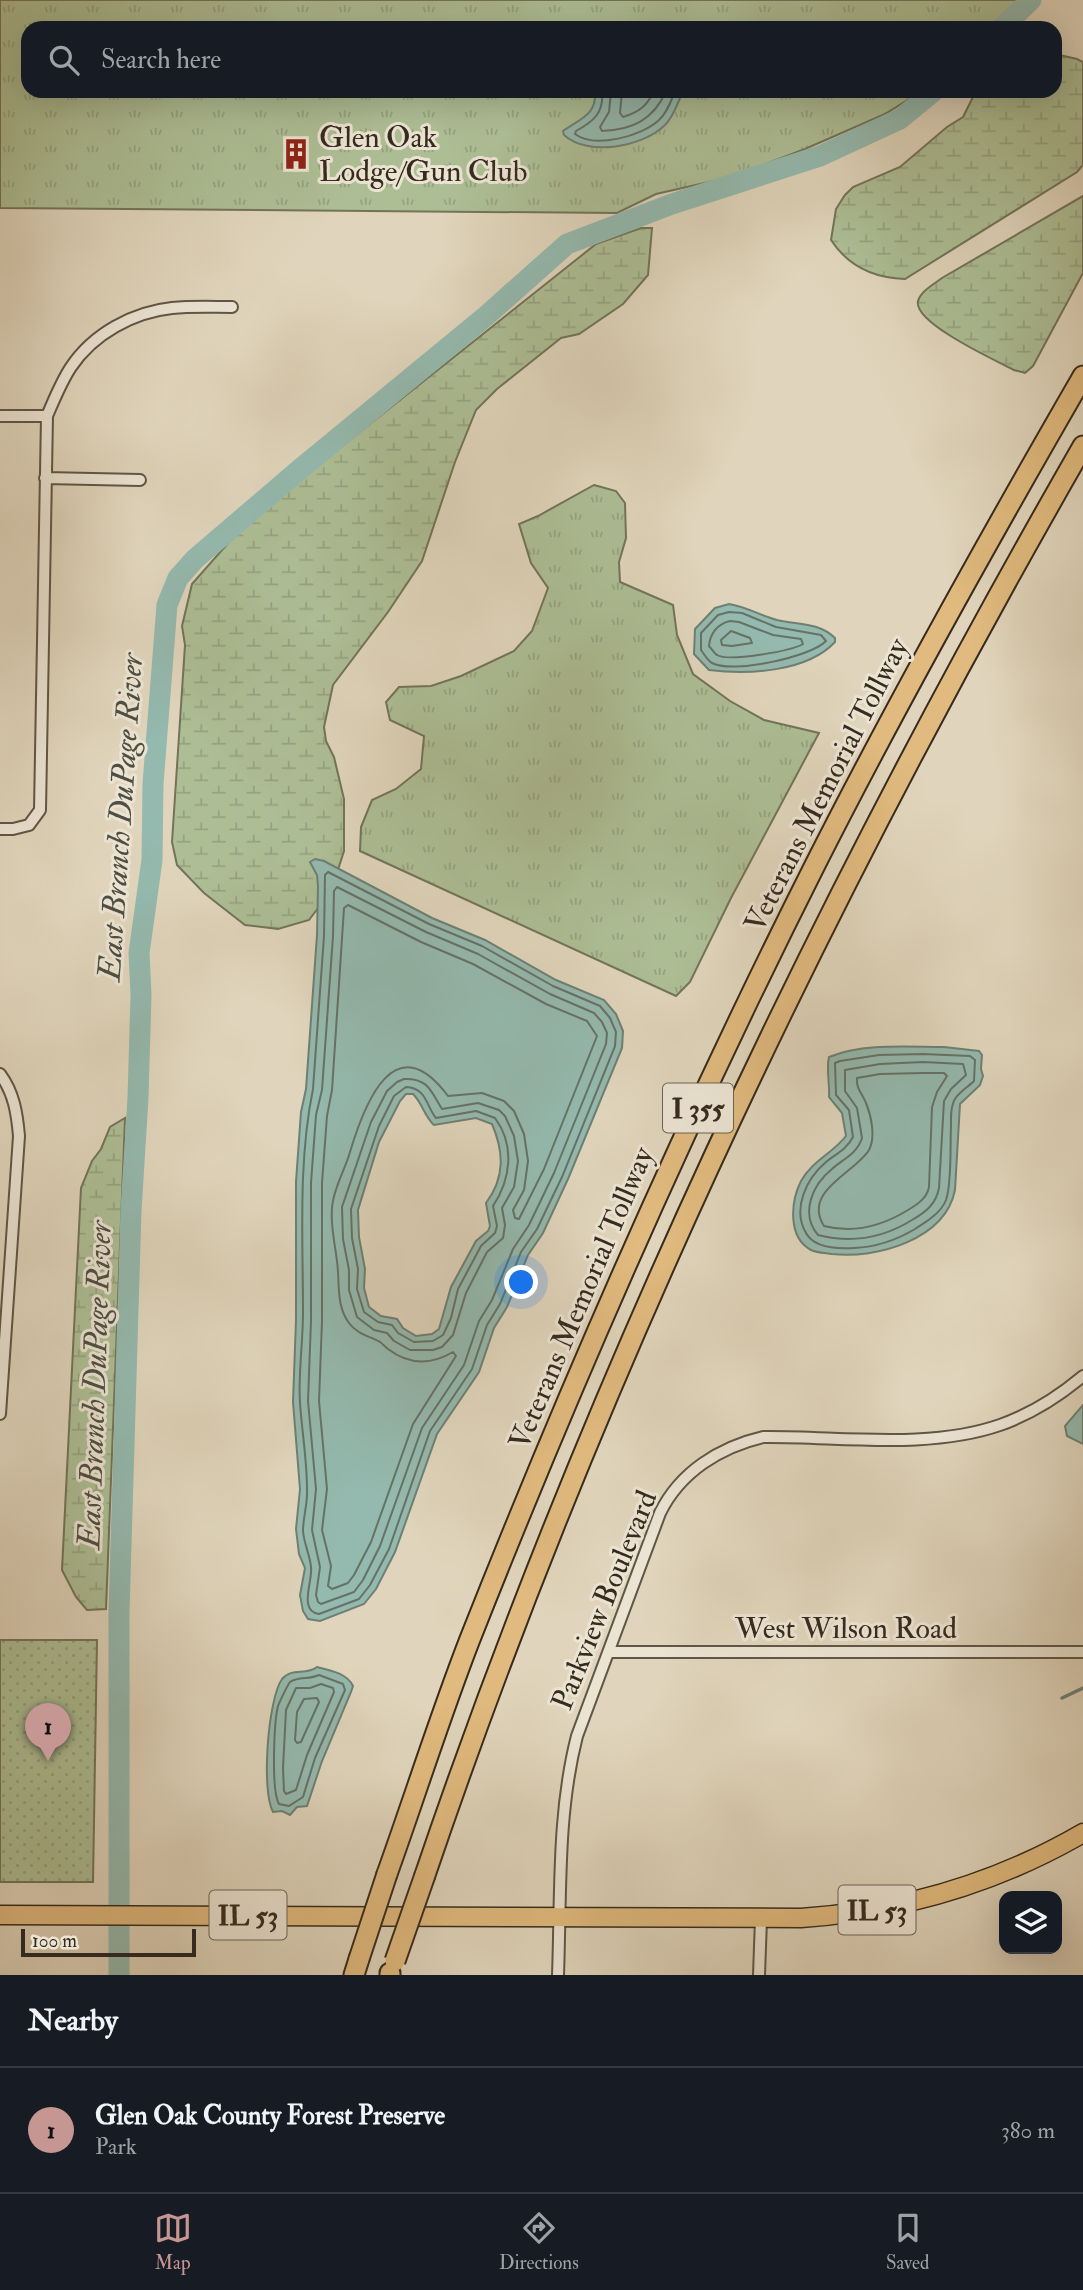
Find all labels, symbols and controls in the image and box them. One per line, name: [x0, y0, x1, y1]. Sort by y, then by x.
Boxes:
search box: [21, 21, 1062, 98]
icon: search: [45, 41, 83, 79]
text: Search here: [101, 44, 221, 76]
place label: Glen Oak Lodge/Gun Club: [319, 119, 527, 190]
building icon: Glen Oak Lodge/Gun Club: [279, 137, 313, 171]
street label: Veterans Memorial Tollway: [736, 631, 917, 938]
water label: East Branch DuPage River: [89, 650, 153, 984]
road number: I 355: [663, 1084, 733, 1132]
street label: Veterans Memorial Tollway: [501, 1141, 662, 1455]
water label: East Branch DuPage River: [69, 1218, 121, 1552]
your location: [504, 1265, 538, 1299]
street label: Parkview Boulevard: [544, 1485, 665, 1715]
street label: West Wilson Road: [734, 1610, 957, 1647]
pin: 1: [25, 1703, 71, 1761]
road number: IL 53: [838, 1885, 916, 1934]
road number: IL 53: [210, 1890, 286, 1940]
map controls: [999, 1891, 1062, 1954]
button: layers: [999, 1891, 1062, 1954]
scale bar: [21, 1926, 196, 1958]
text: 100 m: [32, 1929, 77, 1953]
text: Nearby: [28, 2002, 118, 2039]
text: Glen Oak County Forest Preserve: [95, 2100, 445, 2132]
text: 1: [47, 2116, 55, 2145]
text: 380 m: [1001, 2116, 1055, 2145]
text: Park: [95, 2132, 137, 2161]
tab: Map: [154, 2209, 192, 2275]
tab: Directions: [499, 2209, 579, 2275]
tab: Saved: [886, 2209, 929, 2275]

